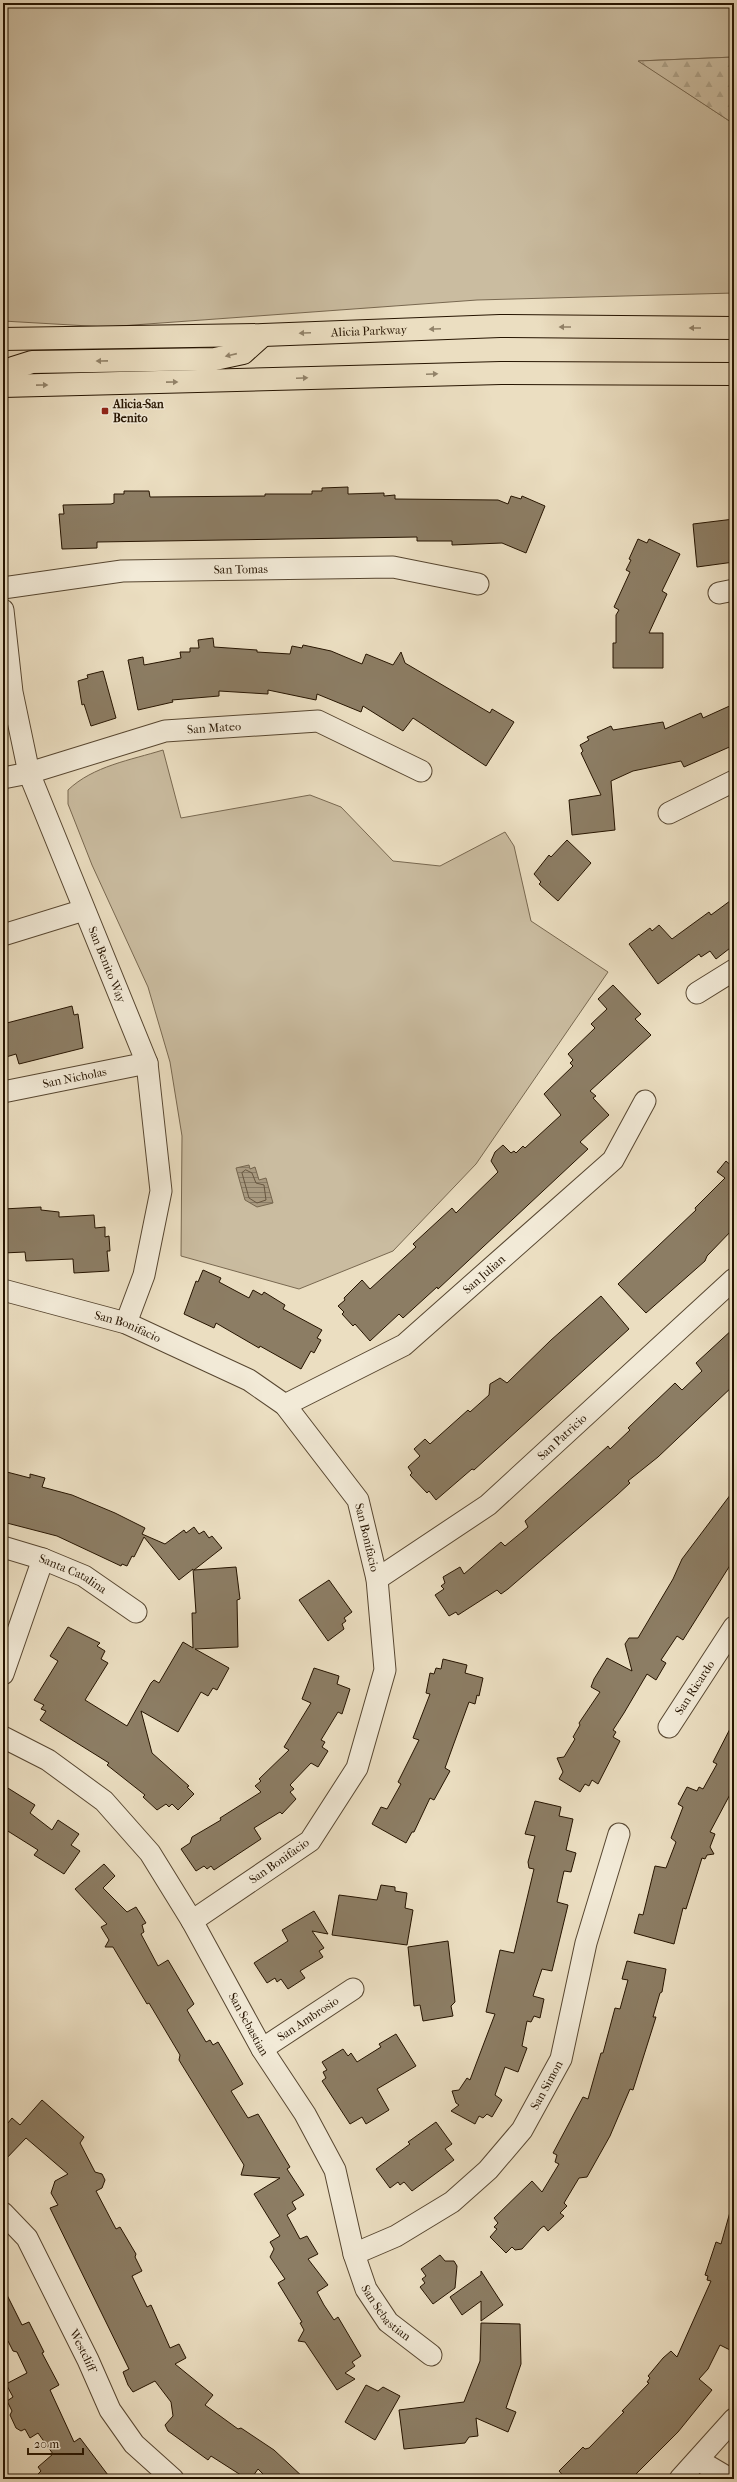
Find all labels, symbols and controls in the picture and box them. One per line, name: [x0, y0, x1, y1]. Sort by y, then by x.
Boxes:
street label: Alicia Parkway: [330, 323, 408, 339]
one-way arrow: [558, 324, 571, 330]
one-way arrow: [429, 325, 441, 332]
one-way arrow: [688, 325, 701, 331]
one-way arrow: [299, 330, 311, 337]
one-way arrow: [225, 353, 237, 359]
one-way arrow: [95, 358, 108, 364]
one-way arrow: [426, 371, 438, 378]
one-way arrow: [296, 375, 309, 381]
one-way arrow: [166, 378, 178, 385]
one-way arrow: [36, 382, 49, 388]
place label: Alicia-San Benito: [112, 397, 165, 425]
marker: Alicia-San Benito: [100, 406, 110, 416]
street label: San Tomas: [214, 562, 269, 577]
street label: San Mateo: [187, 719, 242, 737]
street label: San Benito Way: [85, 924, 129, 1005]
street label: San Nicholas: [41, 1064, 108, 1091]
street label: San Julian: [460, 1252, 508, 1297]
street label: San Bonifacio: [93, 1308, 163, 1345]
street label: San Patricio: [535, 1411, 590, 1463]
street label: San Bonifacio: [352, 1502, 382, 1573]
street label: Santa Catalina: [37, 1551, 110, 1597]
street label: San Ricardo: [672, 1658, 717, 1717]
street label: San Bonifacio: [246, 1835, 312, 1887]
street label: San Sebastian: [226, 1990, 272, 2059]
street label: San Ambrosio: [275, 1994, 341, 2044]
street label: San Simon: [527, 2058, 566, 2112]
street label: San Sebastian: [358, 2283, 413, 2344]
street label: Westcliff: [66, 2326, 100, 2376]
scale bar: [28, 2430, 83, 2456]
text: 20 m: [34, 2437, 59, 2451]

